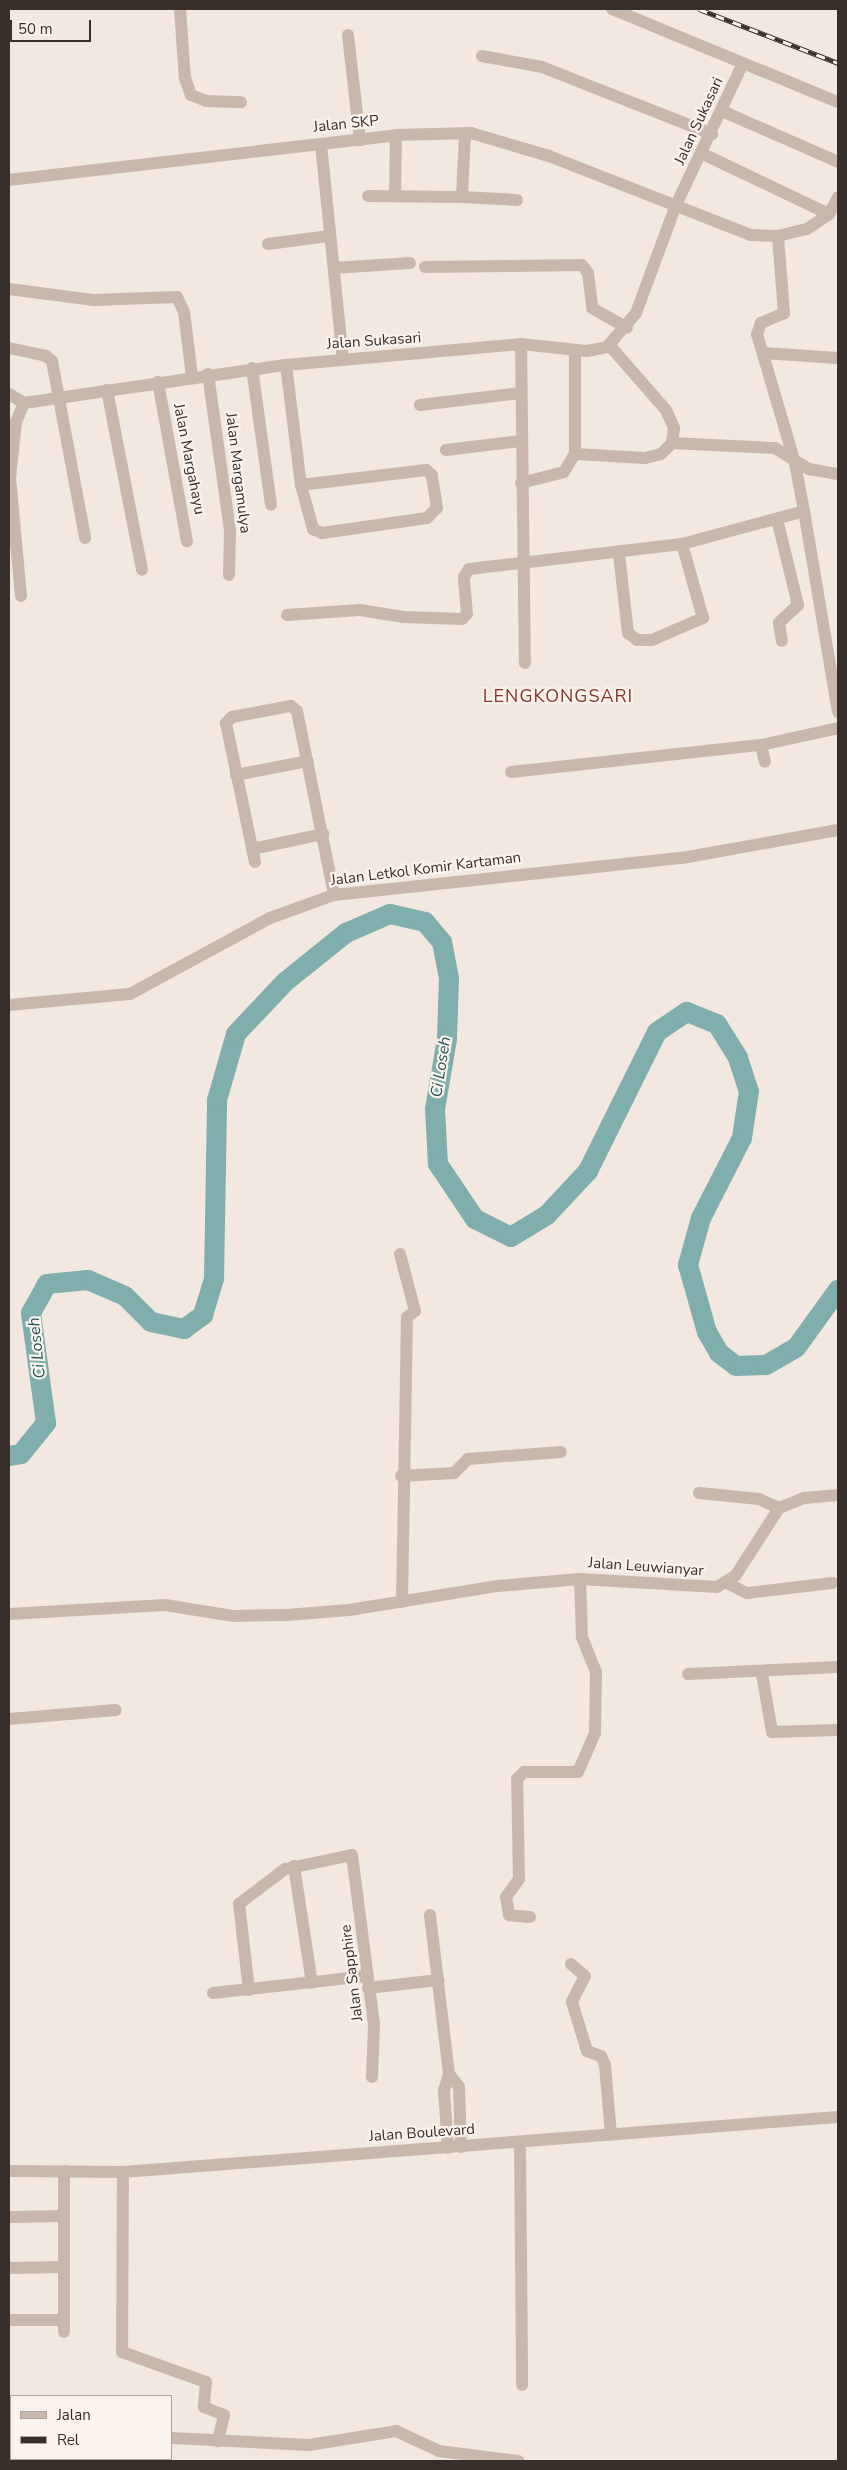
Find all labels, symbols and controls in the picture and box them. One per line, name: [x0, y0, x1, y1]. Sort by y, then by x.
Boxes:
scale bar: [12, 10, 94, 42]
text: 50 m: [18, 19, 53, 39]
street label: Jalan Sukasari: [671, 74, 727, 168]
street label: Jalan SKP: [312, 112, 380, 136]
street label: Jalan Sukasari: [326, 329, 422, 353]
street label: Jalan Margahayu: [169, 402, 209, 516]
street label: Jalan Margamulya: [222, 412, 254, 534]
district label: LENGKONGSARI: [481, 685, 635, 707]
street label: Jalan Letkol Komir Kartaman: [330, 848, 522, 890]
water label: Ci Loseh: [427, 1035, 455, 1099]
water label: Ci Loseh: [24, 1316, 50, 1380]
street label: Jalan Leuwianyar: [588, 1554, 704, 1580]
street label: Jalan Sapphire: [337, 1924, 367, 2022]
street label: Jalan Boulevard: [368, 2120, 476, 2146]
legend: [10, 2395, 172, 2460]
text: Jalan: [57, 2405, 91, 2425]
text: Rel: [57, 2430, 79, 2450]

